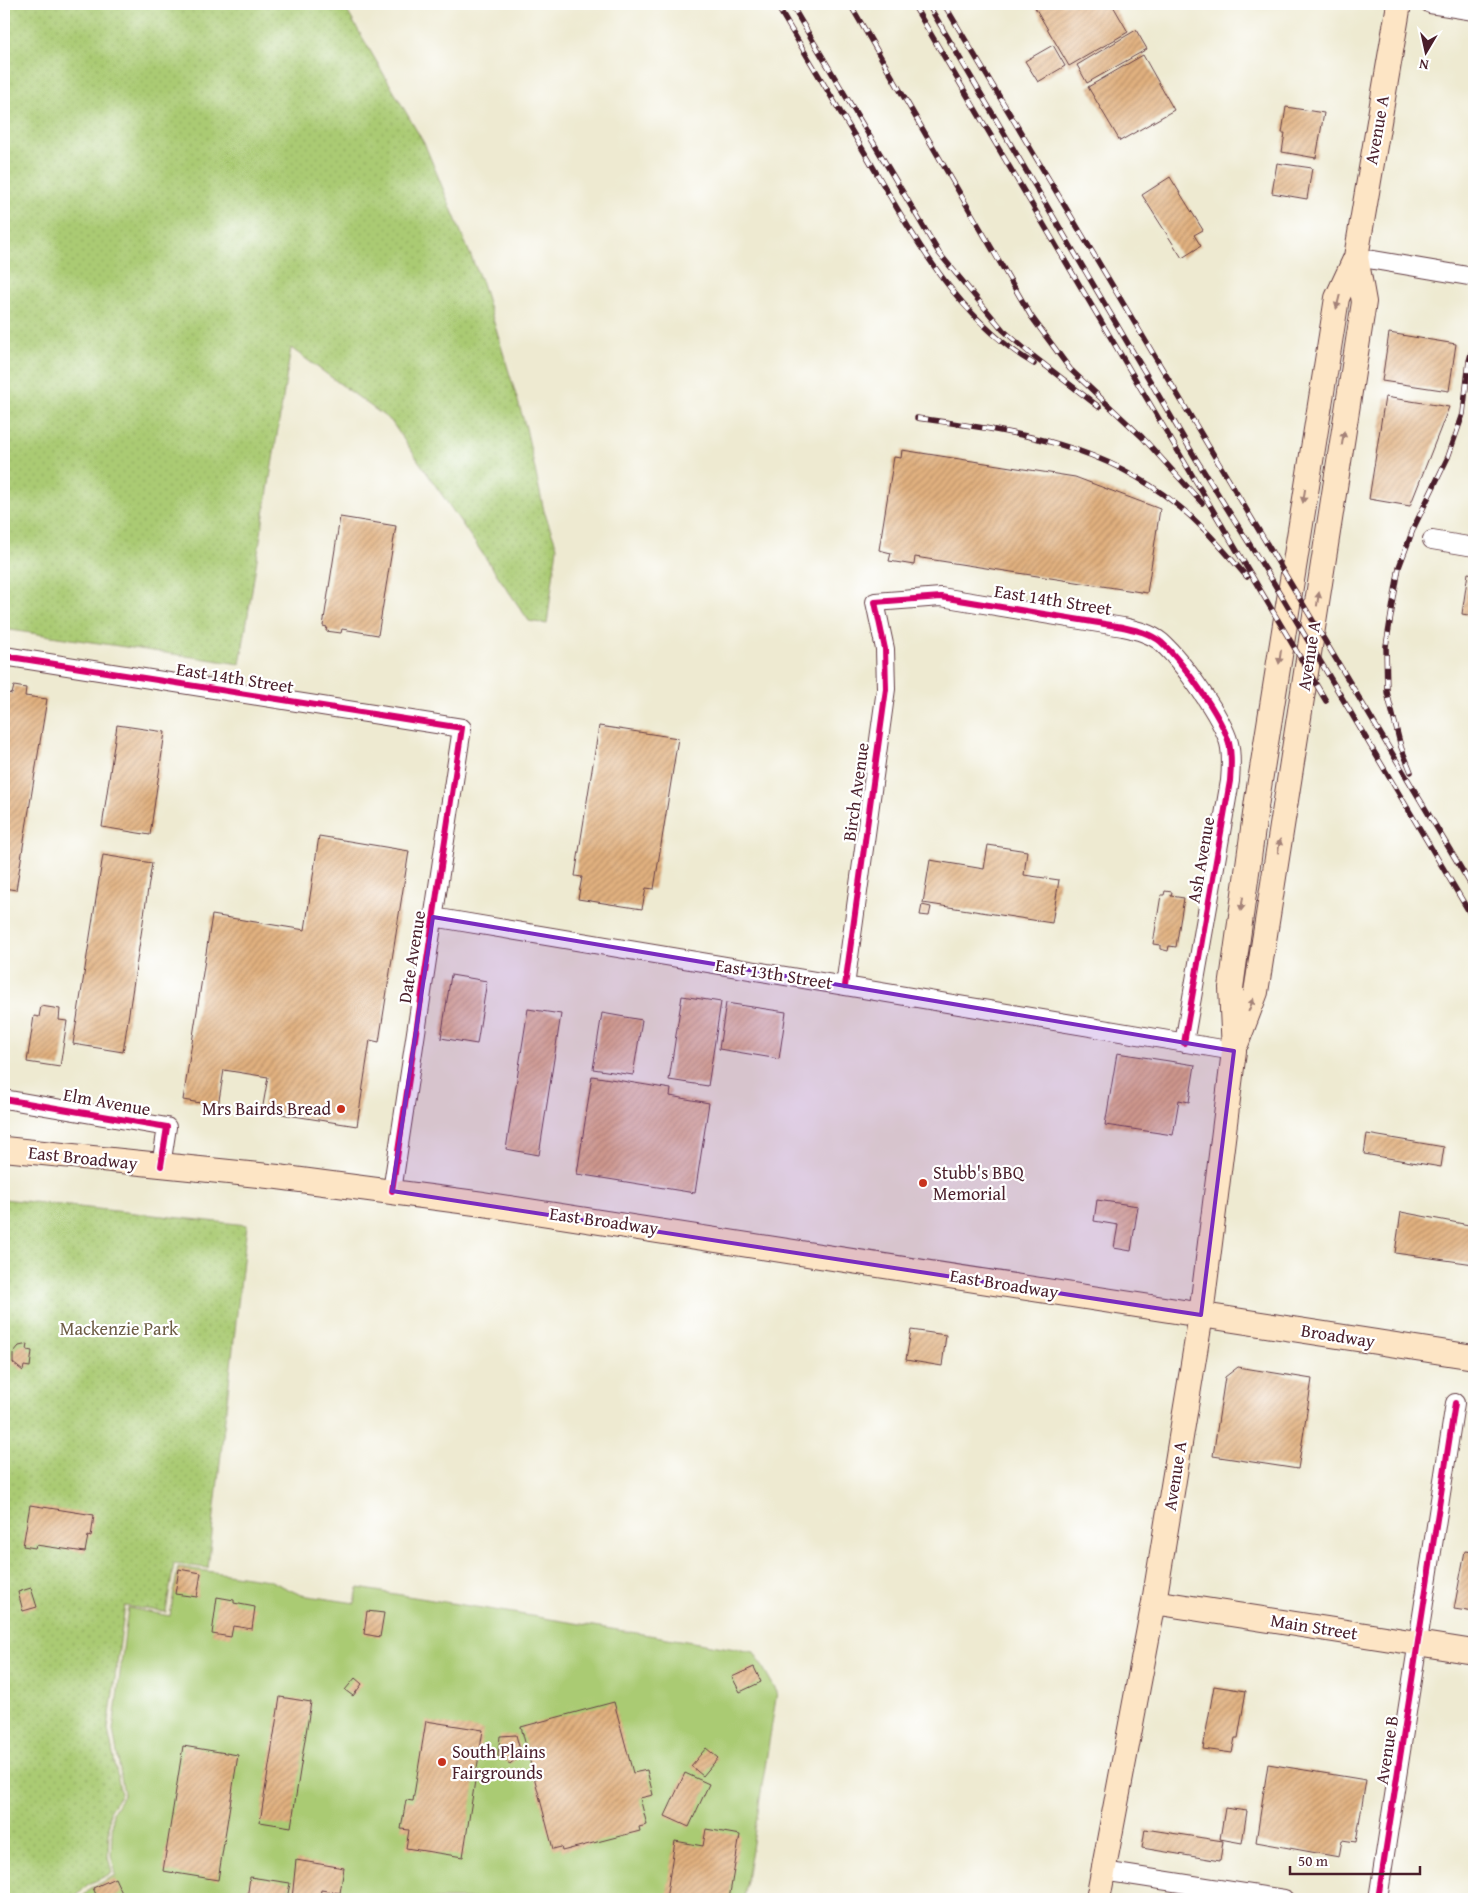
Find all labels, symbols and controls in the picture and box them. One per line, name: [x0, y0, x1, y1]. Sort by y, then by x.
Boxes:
north arrow: [1400, 28, 1450, 78]
text: N: [1417, 54, 1430, 75]
street label: Avenue A: [1357, 93, 1396, 167]
one-way arrow: [1333, 294, 1341, 309]
one-way arrow: [1340, 430, 1348, 446]
one-way arrow: [1300, 489, 1308, 505]
street label: East 14th Street: [993, 577, 1114, 622]
one-way arrow: [1315, 590, 1323, 606]
street label: Avenue A: [1290, 619, 1327, 693]
one-way arrow: [1276, 649, 1284, 665]
street label: East 14th Street: [175, 655, 296, 700]
street label: Birch Avenue: [835, 741, 876, 843]
street label: Ash Avenue: [1180, 815, 1221, 905]
one-way arrow: [1276, 837, 1284, 853]
one-way arrow: [1238, 896, 1246, 912]
street label: Date Avenue: [391, 909, 432, 1005]
street label: East 13th Street: [714, 951, 835, 996]
one-way arrow: [1248, 998, 1255, 1013]
street label: Elm Avenue: [61, 1081, 153, 1122]
place label: Mrs Bairds Bread: [202, 1095, 331, 1122]
marker: Mrs Bairds Bread: [335, 1103, 347, 1115]
street label: East Broadway: [27, 1138, 139, 1177]
place label: Stubb's BBQ Memorial: [933, 1159, 1025, 1207]
marker: Stubb's BBQ Memorial: [917, 1177, 929, 1189]
street label: East Broadway: [548, 1200, 660, 1242]
street label: East Broadway: [948, 1262, 1060, 1305]
park label: Mackenzie Park: [60, 1315, 179, 1342]
street label: Broadway: [1299, 1316, 1377, 1355]
street label: Avenue A: [1156, 1439, 1193, 1513]
street label: Main Street: [1269, 1606, 1360, 1647]
street label: Avenue B: [1368, 1713, 1405, 1786]
place label: South Plains Fairgrounds: [452, 1738, 546, 1786]
marker: South Plains Fairgrounds: [436, 1756, 448, 1768]
scale bar: [1290, 1843, 1420, 1875]
text: 50 m: [1298, 1850, 1329, 1871]

